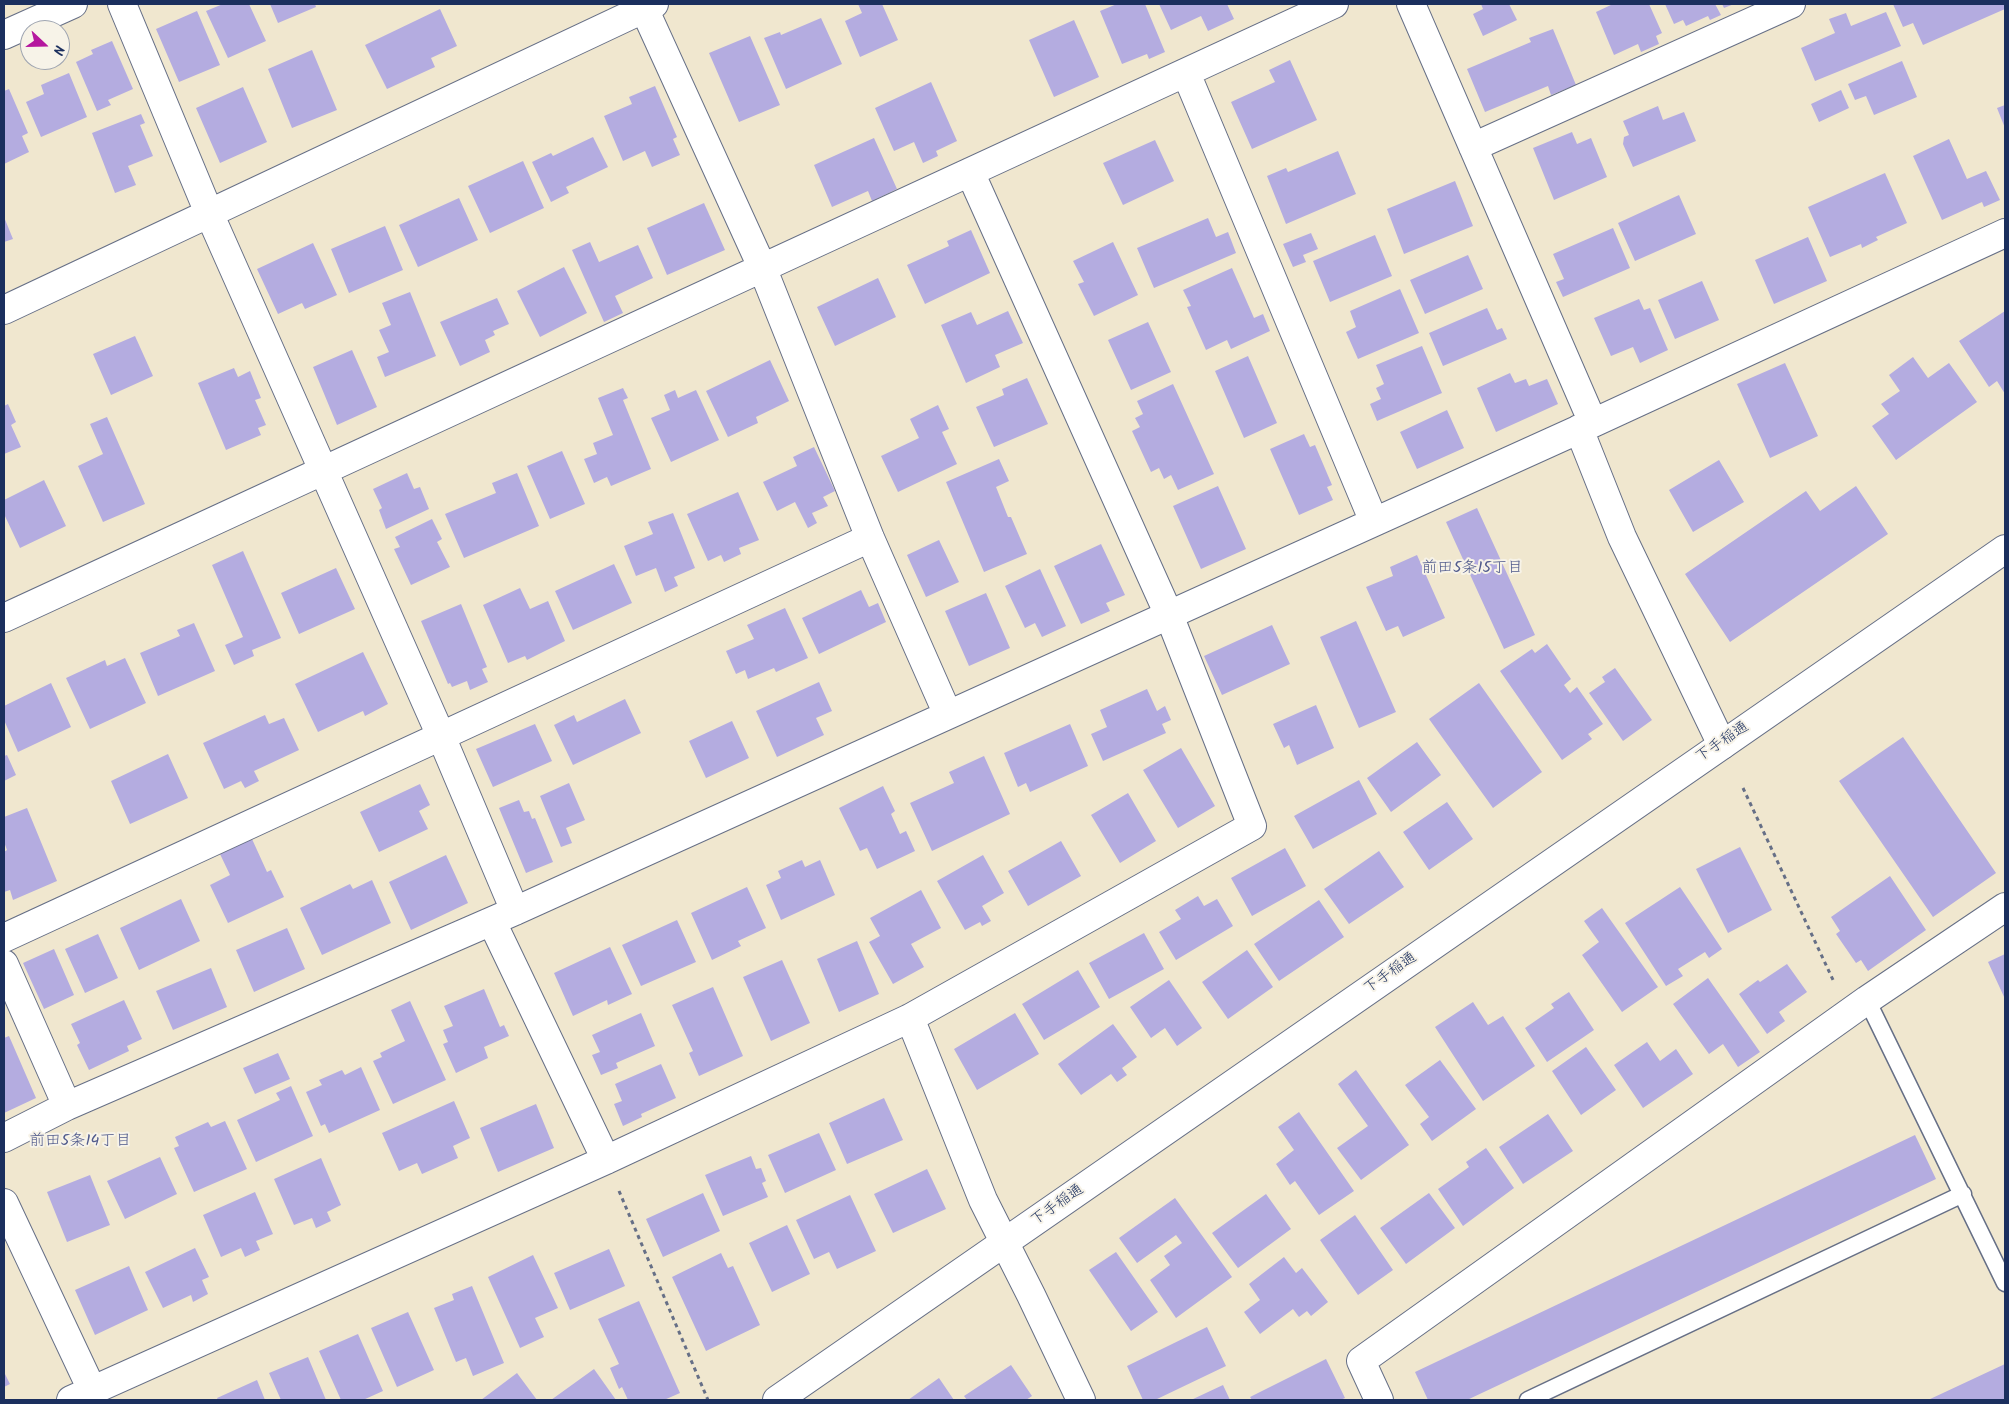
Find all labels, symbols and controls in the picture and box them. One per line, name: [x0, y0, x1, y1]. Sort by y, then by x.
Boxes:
north arrow: [20, 20, 70, 70]
text: N: [46, 42, 70, 58]
district label: 前田5条15丁目: [1421, 559, 1523, 579]
street label: 下手稲通: [1693, 719, 1753, 767]
street label: 下手稲通: [1361, 949, 1421, 999]
district label: 前田5条14丁目: [29, 1132, 131, 1152]
street label: 下手稲通: [1028, 1181, 1088, 1231]

